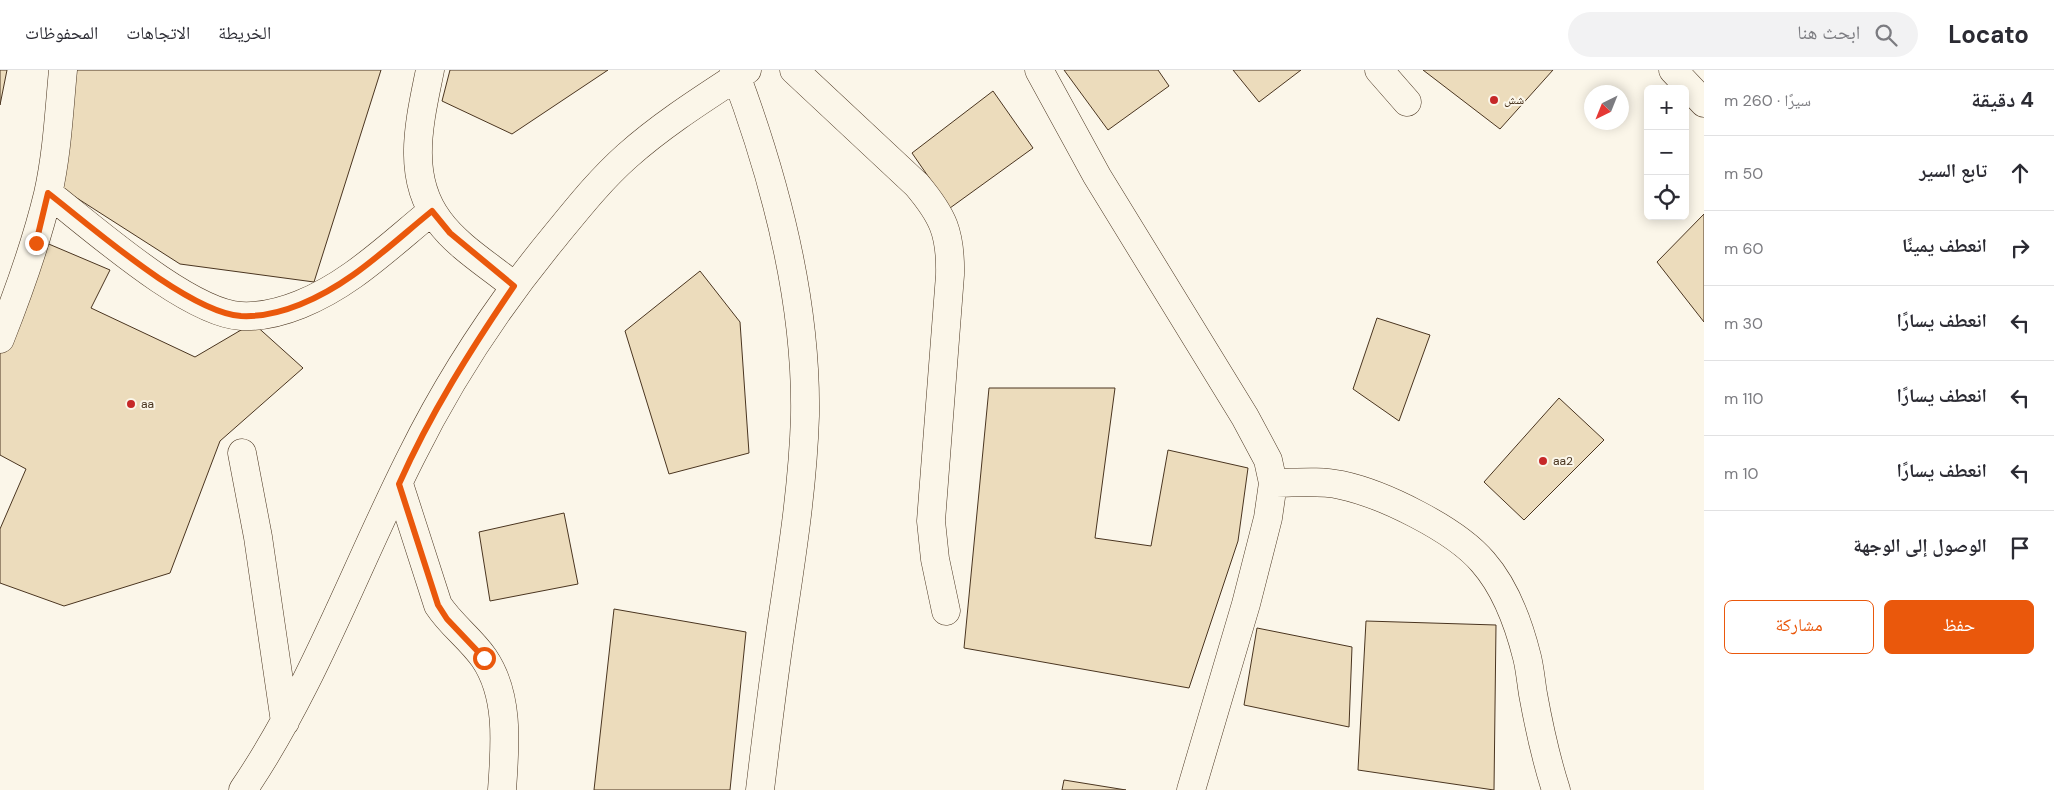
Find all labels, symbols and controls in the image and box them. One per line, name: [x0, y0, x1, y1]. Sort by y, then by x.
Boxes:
search box: [1568, 12, 1918, 57]
text: Locato: [1948, 19, 2029, 50]
text: ابحث هنا: [1797, 20, 1860, 45]
text: المحفوظات: [25, 21, 98, 45]
text: الاتجاهات: [126, 21, 190, 45]
text: الخريطة: [218, 21, 271, 45]
icon: search: [1872, 21, 1900, 49]
north arrow: [1584, 85, 1629, 130]
map controls: [1644, 85, 1689, 220]
button: +: [1644, 85, 1689, 130]
text: 4 دقيقة: [1971, 86, 2034, 114]
text: سيرًا · 260 m: [1724, 90, 1811, 111]
place label: شش: [1504, 92, 1524, 108]
marker: شش: [1488, 94, 1500, 106]
button: −: [1644, 130, 1689, 175]
text: تابع السير: [1919, 158, 1987, 183]
icon: ahead: [2006, 159, 2034, 187]
text: 50 m: [1724, 163, 1763, 184]
button: locate: [1644, 175, 1689, 220]
route end: [25, 232, 48, 255]
text: انعطف يمينًا: [1902, 233, 1987, 258]
icon: right: [2006, 234, 2034, 262]
text: 60 m: [1724, 238, 1764, 259]
text: انعطف يسارًا: [1896, 308, 1987, 333]
icon: left: [2006, 309, 2034, 337]
text: 30 m: [1724, 313, 1763, 334]
text: انعطف يسارًا: [1896, 383, 1987, 408]
icon: left: [2006, 384, 2034, 412]
text: 110 m: [1724, 388, 1763, 409]
place label: aa: [141, 396, 154, 412]
marker: aa: [125, 398, 137, 410]
place label: aa2: [1553, 453, 1573, 469]
marker: aa2: [1537, 455, 1549, 467]
text: انعطف يسارًا: [1896, 458, 1987, 483]
icon: left: [2006, 459, 2034, 487]
text: 10 m: [1724, 463, 1758, 484]
text: الوصول إلى الوجهة: [1853, 533, 1987, 558]
icon: arrive: [2006, 534, 2034, 562]
button: مشاركة: [1724, 600, 1874, 654]
button: حفظ: [1884, 600, 2034, 654]
route start: [473, 647, 496, 670]

